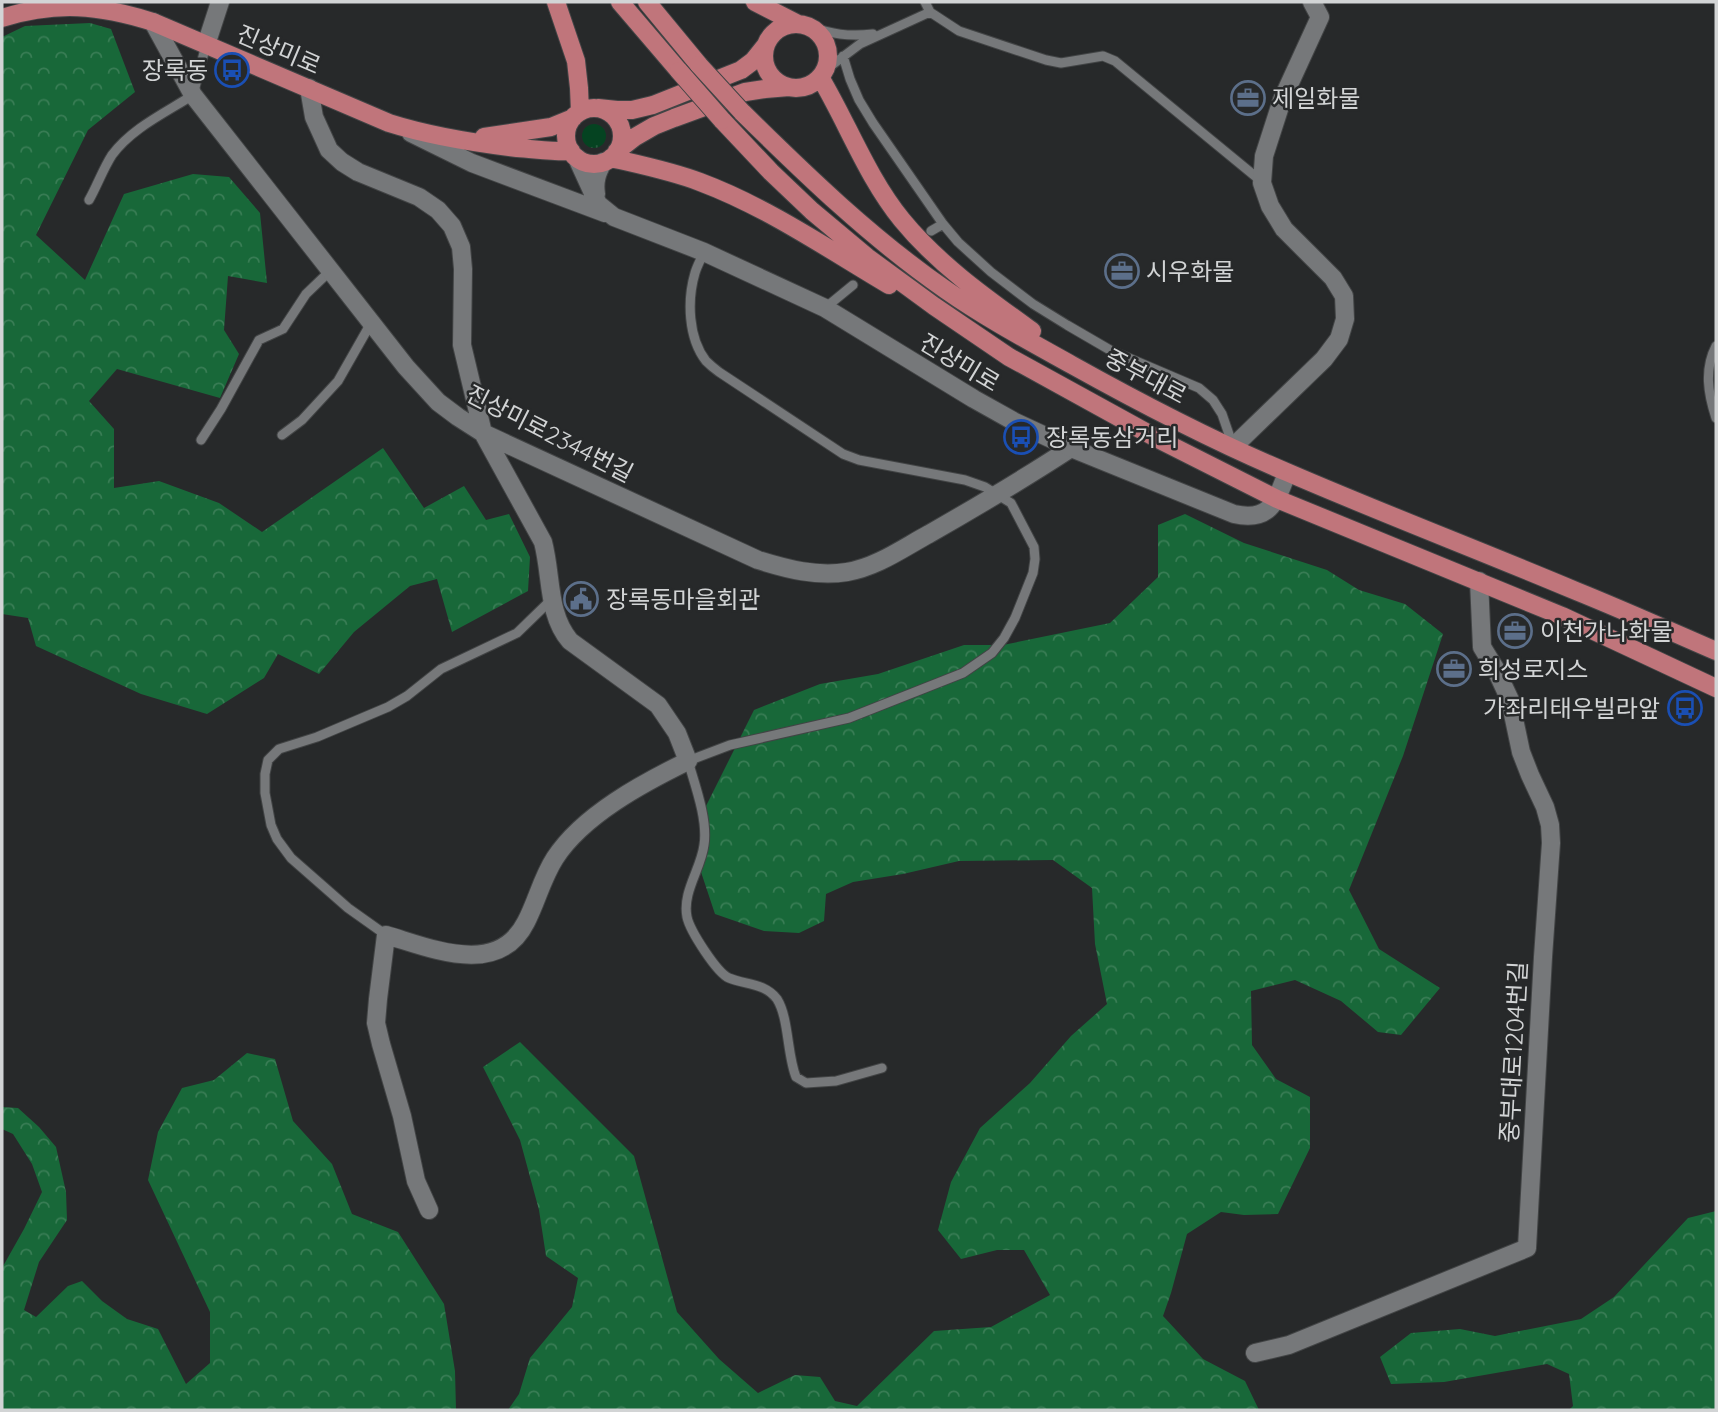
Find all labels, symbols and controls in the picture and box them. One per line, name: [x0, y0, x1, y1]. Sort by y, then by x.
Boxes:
street label: 진상미로: [232, 18, 326, 80]
bus stop icon: 장록동: [213, 51, 251, 89]
place label: 장록동: [142, 55, 208, 85]
office icon: 제일화물: [1229, 79, 1267, 117]
place label: 제일화물: [1272, 83, 1360, 113]
office icon: 시우화물: [1103, 252, 1141, 290]
place label: 시우화물: [1146, 256, 1234, 286]
street label: 진상미로: [914, 326, 1006, 398]
street label: 중부대로: [1100, 342, 1192, 410]
street label: 진상미로2344번길: [461, 378, 639, 488]
bus stop icon: 장록동삼거리: [1002, 418, 1040, 456]
place label: 장록동삼거리: [1046, 422, 1178, 452]
public building icon: 장록동마을회관: [562, 580, 600, 618]
place label: 장록동마을회관: [606, 584, 761, 614]
office icon: 이천가나화물: [1496, 612, 1534, 650]
place label: 이천가나화물: [1540, 616, 1672, 646]
office icon: 희성로지스: [1435, 650, 1473, 688]
place label: 희성로지스: [1478, 654, 1588, 684]
bus stop icon: 가좌리태우빌라앞: [1666, 689, 1704, 727]
place label: 가좌리태우빌라앞: [1483, 693, 1660, 723]
street label: 중부대로1204번길: [1493, 961, 1533, 1143]

